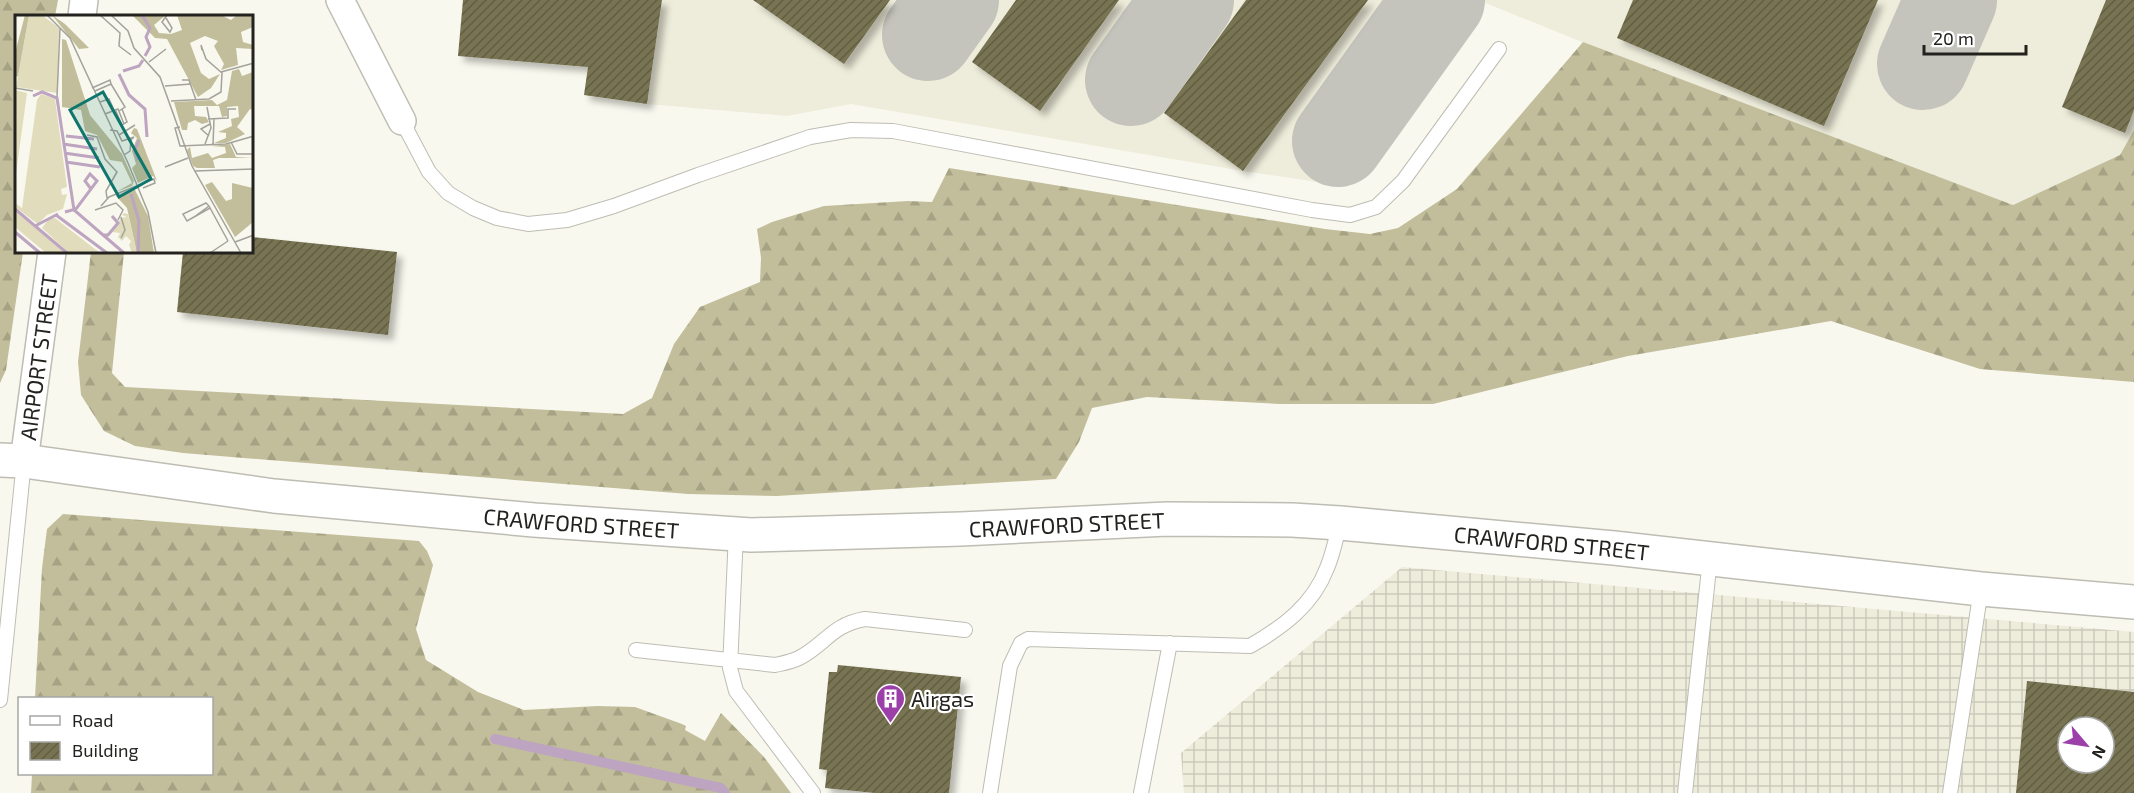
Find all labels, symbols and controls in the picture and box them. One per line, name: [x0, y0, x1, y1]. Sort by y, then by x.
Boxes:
inset map: [15, 15, 254, 254]
scale bar: [1924, 18, 2026, 56]
text: 20 m: [1933, 27, 1974, 49]
street label: AIRPORT STREET: [14, 272, 62, 442]
street label: CRAWFORD STREET: [482, 502, 680, 543]
street label: CRAWFORD STREET: [968, 506, 1165, 542]
street label: CRAWFORD STREET: [1453, 520, 1651, 565]
building icon: Airgas: [874, 682, 906, 724]
place label: Airgas: [911, 685, 974, 711]
legend: [18, 697, 213, 775]
text: Road: [72, 709, 113, 731]
north arrow: [2056, 715, 2116, 775]
text: Building: [72, 739, 139, 761]
text: N: [2088, 743, 2111, 762]

